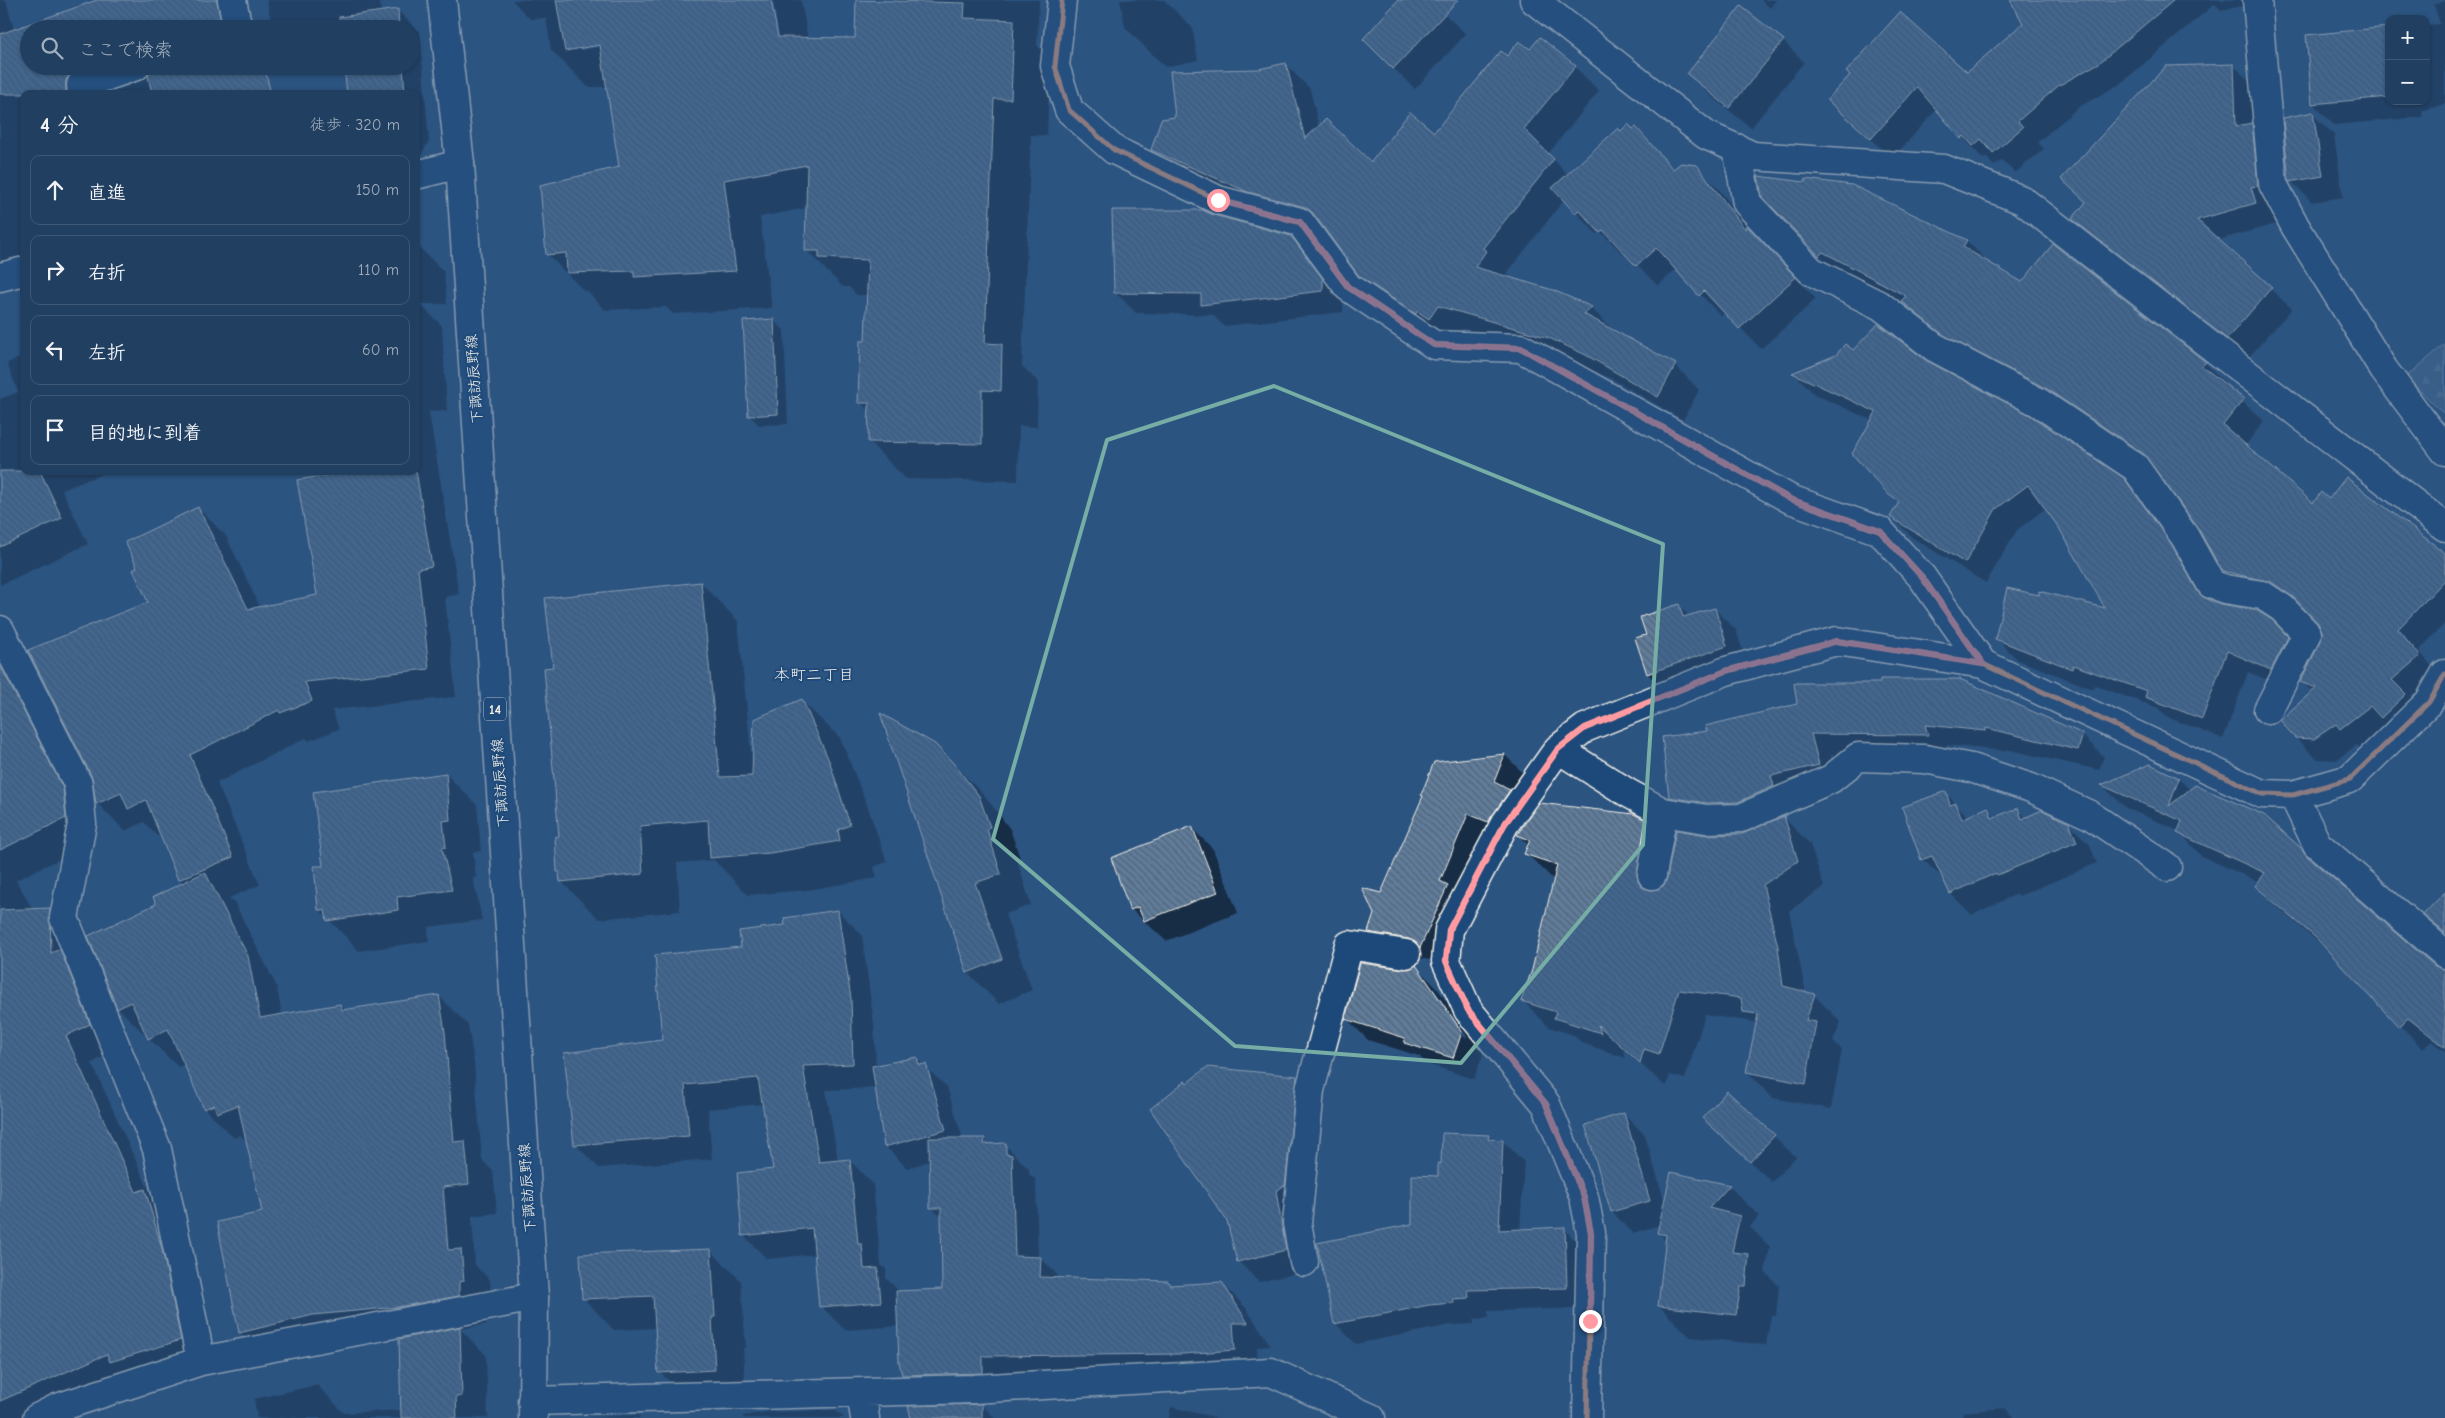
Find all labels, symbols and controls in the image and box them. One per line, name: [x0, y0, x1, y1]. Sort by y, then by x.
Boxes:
map controls: [2385, 15, 2430, 105]
button: +: [2385, 15, 2430, 60]
search box: [20, 20, 420, 75]
icon: search: [38, 34, 66, 62]
text: ここで検索: [78, 39, 173, 61]
button: −: [2385, 60, 2430, 105]
text: 4 分: [40, 113, 78, 137]
text: 徒歩 · 320 m: [310, 116, 400, 134]
icon: ahead: [41, 176, 69, 204]
text: 150 m: [356, 181, 399, 199]
text: 直進: [88, 182, 126, 204]
route start: [1207, 189, 1230, 212]
icon: right: [41, 256, 69, 284]
text: 110 m: [358, 261, 399, 279]
text: 右折: [88, 262, 126, 284]
street label: 下諏訪辰野線: [462, 333, 486, 425]
icon: left: [41, 336, 69, 364]
text: 60 m: [362, 341, 399, 359]
text: 左折: [88, 342, 126, 364]
icon: arrive: [41, 416, 69, 444]
text: 目的地に到着: [88, 422, 202, 444]
district label: 本町二丁目: [774, 666, 854, 684]
road number: 14: [484, 698, 506, 721]
street label: 下諏訪辰野線: [488, 737, 512, 829]
street label: 下諏訪辰野線: [515, 1142, 539, 1234]
route end: [1579, 1310, 1602, 1333]

